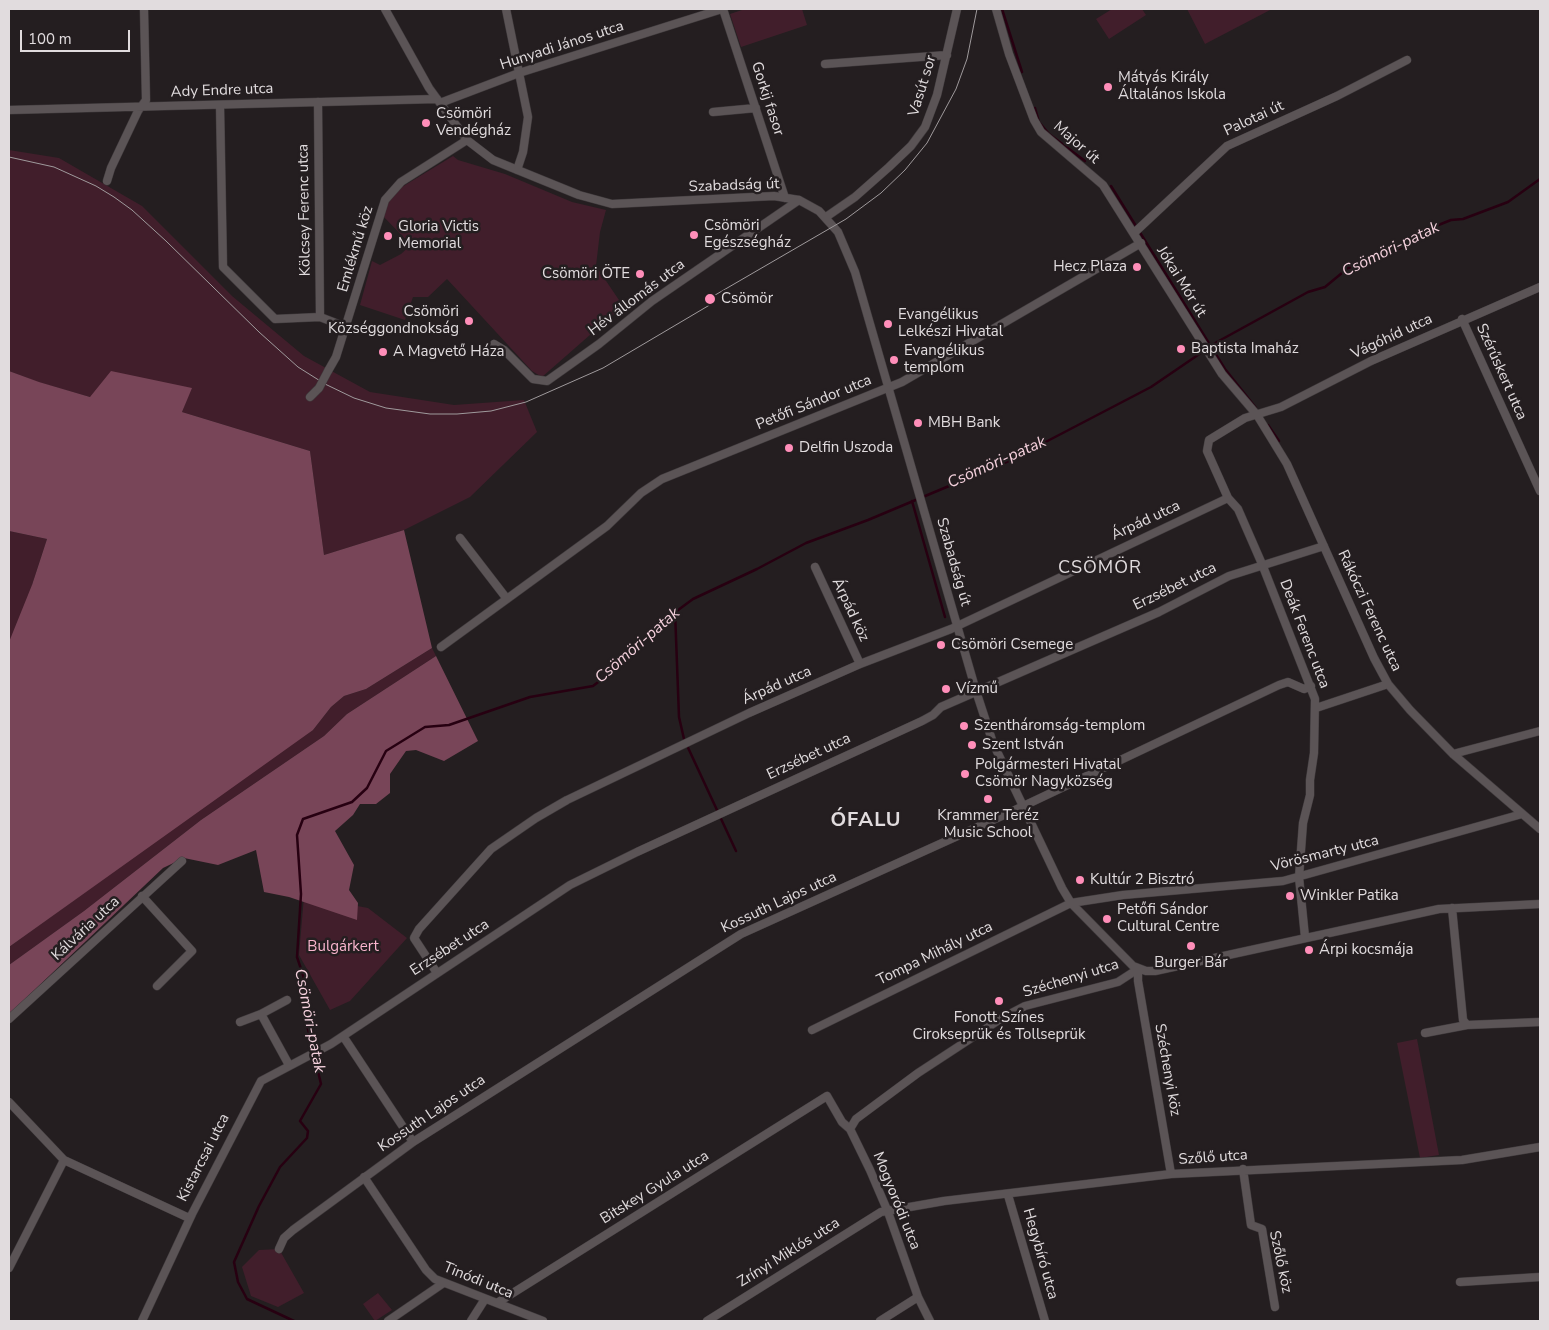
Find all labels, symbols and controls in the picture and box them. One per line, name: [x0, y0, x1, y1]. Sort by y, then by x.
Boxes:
street label: Hunyadi János utca: [498, 18, 626, 74]
scale bar: [22, 20, 132, 52]
text: 100 m: [28, 29, 72, 49]
street label: Vasút sor: [905, 53, 941, 119]
street label: Gorkij fasor: [747, 60, 787, 138]
place label: Mátyás Király Általános Iskola: [1118, 69, 1226, 104]
street label: Ady Endre utca: [170, 80, 274, 102]
marker: Mátyás Király Általános Iskola: [1102, 81, 1114, 93]
street label: Palotai út: [1221, 97, 1287, 141]
place label: Csömöri Vendégház: [436, 105, 511, 140]
marker: Csömöri Vendégház: [420, 117, 432, 129]
street label: Major út: [1049, 118, 1103, 168]
street label: Kölcsey Ferenc utca: [295, 144, 315, 276]
street label: Szabadság út: [688, 175, 780, 197]
street label: Emlékmű köz: [334, 204, 378, 294]
place label: Csömöri Egészségház: [704, 217, 791, 252]
place label: Gloria Victis Memorial: [398, 218, 479, 253]
water label: Csömöri-patak: [1339, 218, 1443, 282]
marker: Csömöri Egészségház: [688, 229, 700, 241]
marker: Gloria Victis Memorial: [382, 230, 394, 242]
street label: Jókai Mór út: [1152, 243, 1210, 321]
street label: Hév állomás utca: [585, 256, 689, 340]
place label: Hecz Plaza: [1053, 258, 1127, 276]
marker: Hecz Plaza: [1131, 261, 1143, 273]
place label: Csömöri ÖTE: [542, 265, 630, 283]
marker: Csömöri ÖTE: [634, 268, 646, 280]
place label: Csömör: [721, 290, 773, 308]
marker: Csömör: [703, 292, 717, 306]
place label: Csömöri Községgondnokság: [328, 303, 459, 338]
place label: Evangélikus Lelkészi Hivatal: [898, 306, 1003, 341]
street label: Vágóhíd utca: [1349, 310, 1435, 364]
marker: Csömöri Községgondnokság: [463, 315, 475, 327]
marker: Evangélikus Lelkészi Hivatal: [882, 318, 894, 330]
street label: Szérűskert utca: [1472, 321, 1530, 423]
place label: Baptista Imaház: [1191, 340, 1299, 358]
place label: Evangélikus templom: [904, 342, 984, 377]
place label: A Magvető Háza: [393, 343, 504, 361]
marker: Baptista Imaház: [1175, 343, 1187, 355]
marker: A Magvető Háza: [377, 346, 389, 358]
marker: Evangélikus templom: [888, 354, 900, 366]
street label: Petőfi Sándor utca: [753, 372, 875, 434]
place label: MBH Bank: [928, 414, 1000, 432]
marker: MBH Bank: [912, 417, 924, 429]
water label: Csömöri-patak: [945, 433, 1049, 493]
place label: Delfin Uszoda: [799, 439, 893, 457]
marker: Delfin Uszoda: [783, 442, 795, 454]
street label: Árpád utca: [1109, 497, 1183, 545]
street label: Szabadság út: [932, 516, 974, 608]
street label: Rákóczi Ferenc utca: [1333, 547, 1405, 675]
district label: CSÖMÖR: [1057, 558, 1143, 580]
street label: Erzsébet utca: [1130, 559, 1220, 615]
street label: Árpád köz: [827, 575, 873, 645]
street label: Deák Ferenc utca: [1275, 577, 1333, 691]
water label: Csömöri-patak: [592, 604, 684, 688]
place label: Csömöri Csemege: [951, 636, 1073, 654]
marker: Csömöri Csemege: [935, 639, 947, 651]
street label: Árpád utca: [740, 663, 814, 709]
place label: Vízmű: [956, 680, 998, 698]
marker: Vízmű: [940, 683, 952, 695]
place label: Szentháromság-templom: [974, 717, 1145, 735]
marker: Szentháromság-templom: [958, 720, 970, 732]
street label: Erzsébet utca: [764, 730, 854, 784]
place label: Szent István: [982, 736, 1064, 754]
marker: Szent István: [966, 739, 978, 751]
place label: Polgármesteri Hivatal Csömör Nagyközség: [975, 756, 1121, 791]
marker: Polgármesteri Hivatal Csömör Nagyközség: [959, 768, 971, 780]
marker: Krammer Teréz Music School: [982, 793, 994, 805]
place label: Krammer Teréz Music School: [937, 807, 1039, 842]
district label: ÓFALU: [830, 809, 902, 833]
street label: Vörösmarty utca: [1269, 832, 1381, 876]
street label: Kossuth Lajos utca: [718, 868, 840, 938]
place label: Kultúr 2 Bisztró: [1090, 871, 1194, 889]
marker: Kultúr 2 Bisztró: [1074, 874, 1086, 886]
place label: Winkler Patika: [1300, 887, 1399, 905]
marker: Winkler Patika: [1284, 890, 1296, 902]
street label: Kálvária utca: [48, 893, 124, 965]
place label: Petőfi Sándor Cultural Centre: [1117, 901, 1219, 936]
marker: Petőfi Sándor Cultural Centre: [1101, 913, 1113, 925]
street label: Erzsébet utca: [407, 916, 493, 980]
street label: Tompa Mihály utca: [874, 918, 996, 990]
park label: Bulgárkert: [307, 938, 379, 956]
marker: Burger Bár: [1185, 940, 1197, 952]
place label: Árpi kocsmája: [1319, 941, 1413, 959]
marker: Árpi kocsmája: [1303, 944, 1315, 956]
place label: Burger Bár: [1154, 954, 1228, 972]
street label: Széchenyi utca: [1021, 956, 1121, 1002]
water label: Csömöri-patak: [289, 967, 329, 1075]
marker: Fonott Színes Cirokseprük és Tollseprük: [993, 995, 1005, 1007]
place label: Fonott Színes Cirokseprük és Tollseprük: [913, 1009, 1085, 1044]
street label: Széchenyi köz: [1150, 1022, 1184, 1118]
street label: Kossuth Lajos utca: [375, 1071, 489, 1157]
street label: Kistarcsai utca: [174, 1111, 234, 1205]
street label: Bitskey Gyula utca: [597, 1147, 713, 1229]
street label: Szőlő utca: [1178, 1147, 1248, 1169]
street label: Mogyoródi utca: [868, 1149, 924, 1253]
street label: Hegybíró utca: [1018, 1206, 1062, 1302]
street label: Zrínyi Miklós utca: [735, 1214, 843, 1292]
street label: Szőlő köz: [1265, 1229, 1295, 1295]
street label: Tinódi utca: [440, 1259, 516, 1303]

